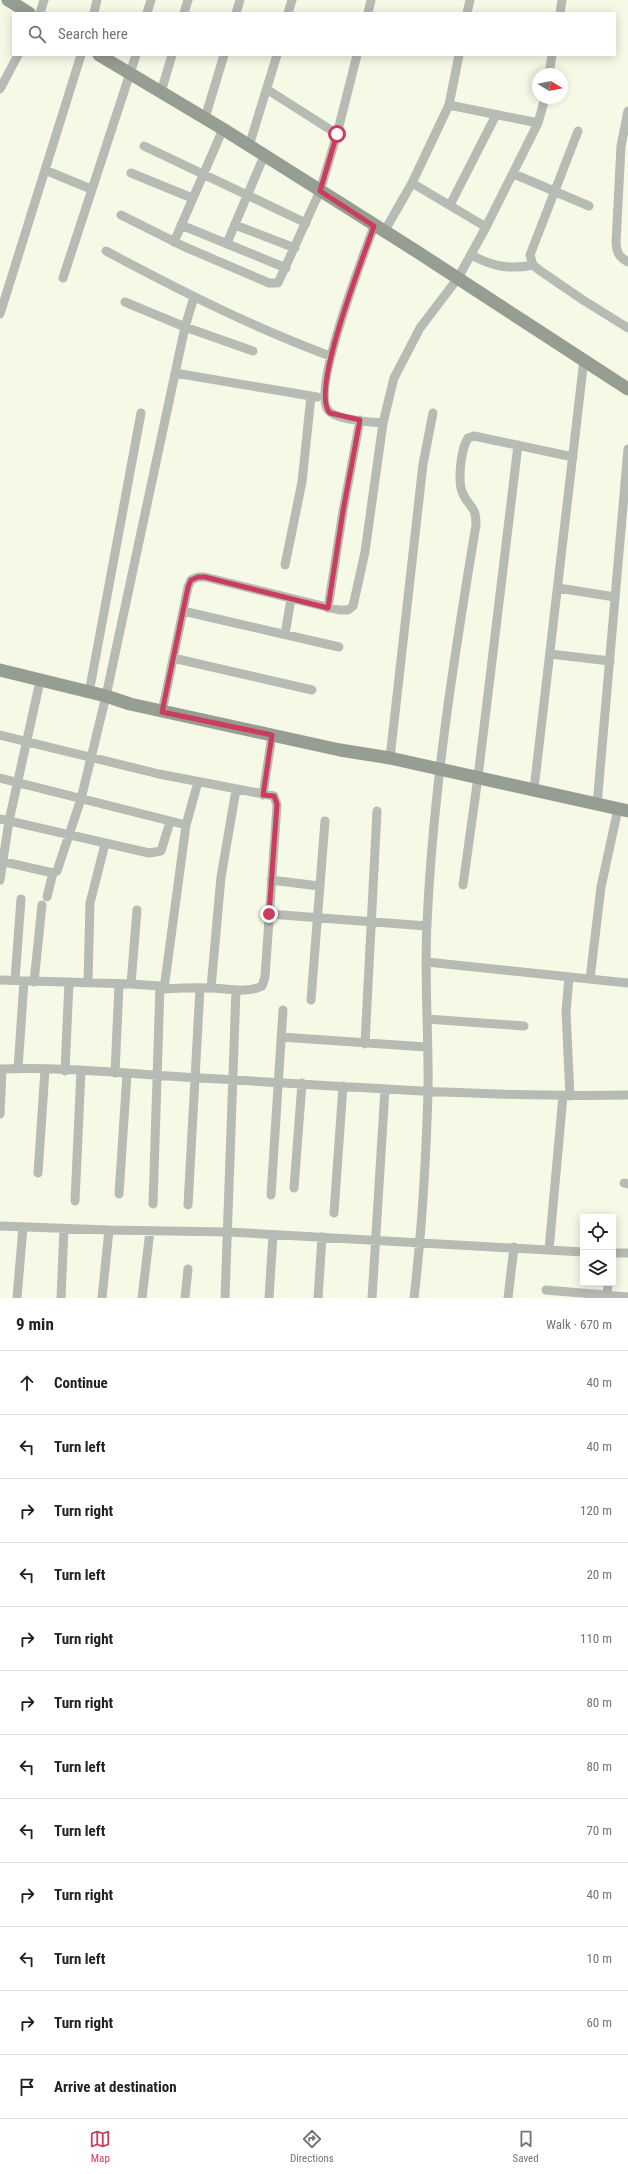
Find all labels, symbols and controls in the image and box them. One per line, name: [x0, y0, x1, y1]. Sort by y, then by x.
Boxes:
search box: [12, 12, 616, 56]
icon: search: [26, 23, 48, 45]
text: Search here: [58, 25, 128, 43]
north arrow: [532, 68, 568, 104]
route start: [328, 125, 346, 143]
route end: [260, 905, 278, 923]
map controls: [580, 1214, 616, 1286]
button: locate: [580, 1214, 616, 1250]
button: layers: [580, 1250, 616, 1286]
text: 9 min: [16, 1314, 54, 1334]
text: Walk · 670 m: [546, 1317, 612, 1332]
icon: ahead: [16, 1372, 38, 1394]
text: Continue: [54, 1374, 108, 1392]
text: 40 m: [586, 1375, 612, 1390]
icon: left: [16, 1436, 38, 1458]
text: Turn left: [54, 1438, 105, 1456]
text: 40 m: [586, 1439, 612, 1454]
icon: right: [16, 1500, 38, 1522]
text: Turn right: [54, 1502, 113, 1520]
text: 120 m: [580, 1503, 612, 1518]
icon: left: [16, 1564, 38, 1586]
text: Turn left: [54, 1566, 105, 1584]
text: 20 m: [586, 1567, 612, 1582]
icon: right: [16, 1628, 38, 1650]
text: Turn right: [54, 1630, 113, 1648]
text: 110 m: [580, 1631, 612, 1646]
icon: right: [16, 1692, 38, 1714]
text: Turn right: [54, 1694, 113, 1712]
text: 80 m: [586, 1695, 612, 1710]
icon: left: [16, 1756, 38, 1778]
text: Turn left: [54, 1758, 105, 1776]
text: 80 m: [586, 1759, 612, 1774]
icon: left: [16, 1820, 38, 1842]
text: Turn left: [54, 1822, 105, 1840]
text: 70 m: [586, 1823, 612, 1838]
icon: right: [16, 1884, 38, 1906]
text: Turn right: [54, 1886, 113, 1904]
text: 40 m: [586, 1887, 612, 1902]
icon: left: [16, 1948, 38, 1970]
text: Turn left: [54, 1950, 105, 1968]
text: 10 m: [586, 1951, 612, 1966]
icon: right: [16, 2012, 38, 2034]
text: Turn right: [54, 2014, 113, 2032]
text: 60 m: [586, 2015, 612, 2030]
icon: arrive: [16, 2076, 38, 2098]
text: Arrive at destination: [54, 2078, 177, 2096]
tab: Map: [89, 2128, 111, 2165]
tab: Directions: [290, 2128, 334, 2165]
tab: Saved: [513, 2128, 539, 2165]

